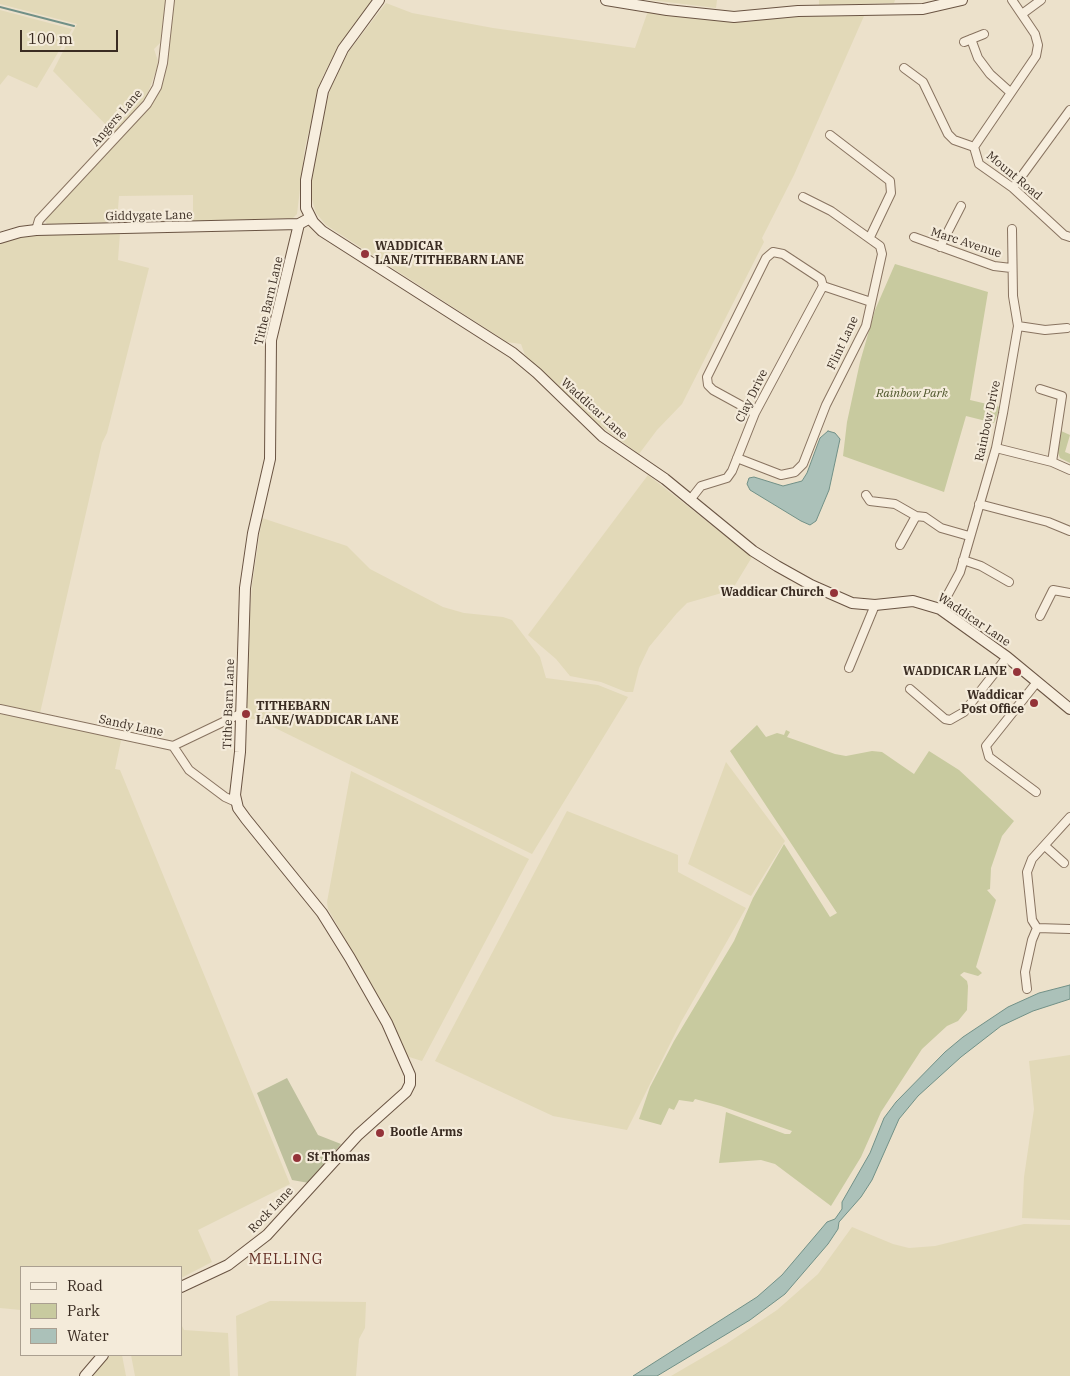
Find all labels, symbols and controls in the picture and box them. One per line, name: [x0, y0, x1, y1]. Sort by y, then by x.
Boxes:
scale bar: [22, 20, 120, 52]
text: 100 m: [28, 29, 73, 48]
street label: Angers Lane: [88, 87, 146, 149]
street label: Mount Road: [983, 149, 1045, 203]
street label: Giddygate Lane: [105, 208, 193, 224]
street label: Marc Avenue: [929, 225, 1003, 261]
place label: WADDICAR LANE/TITHEBARN LANE: [375, 240, 524, 268]
marker: WADDICAR LANE/TITHEBARN LANE: [359, 248, 371, 260]
street label: Tithe Barn Lane: [252, 255, 286, 347]
street label: Flint Lane: [824, 314, 862, 372]
street label: Clay Drive: [733, 367, 771, 425]
street label: Waddicar Lane: [558, 375, 630, 443]
street label: Rainbow Drive: [972, 379, 1004, 463]
park label: Rainbow Park: [876, 387, 948, 401]
place label: Waddicar Church: [721, 586, 824, 600]
marker: Waddicar Church: [828, 587, 840, 599]
street label: Waddicar Lane: [935, 590, 1013, 650]
street label: Tithe Barn Lane: [220, 658, 238, 750]
place label: WADDICAR LANE: [903, 665, 1007, 679]
marker: WADDICAR LANE: [1011, 666, 1023, 678]
place label: Waddicar Post Office: [961, 689, 1024, 717]
marker: Waddicar Post Office: [1028, 697, 1040, 709]
place label: TITHEBARN LANE/WADDICAR LANE: [256, 700, 399, 728]
marker: TITHEBARN LANE/WADDICAR LANE: [240, 708, 252, 720]
street label: Sandy Lane: [97, 712, 165, 740]
place label: Bootle Arms: [390, 1126, 463, 1140]
marker: Bootle Arms: [374, 1127, 386, 1139]
place label: St Thomas: [307, 1151, 370, 1165]
marker: St Thomas: [291, 1152, 303, 1164]
street label: Rock Lane: [245, 1184, 297, 1236]
district label: MELLING: [248, 1251, 324, 1269]
legend: [20, 1266, 182, 1356]
text: Road: [67, 1276, 103, 1295]
text: Park: [67, 1301, 100, 1320]
text: Water: [67, 1326, 109, 1345]

